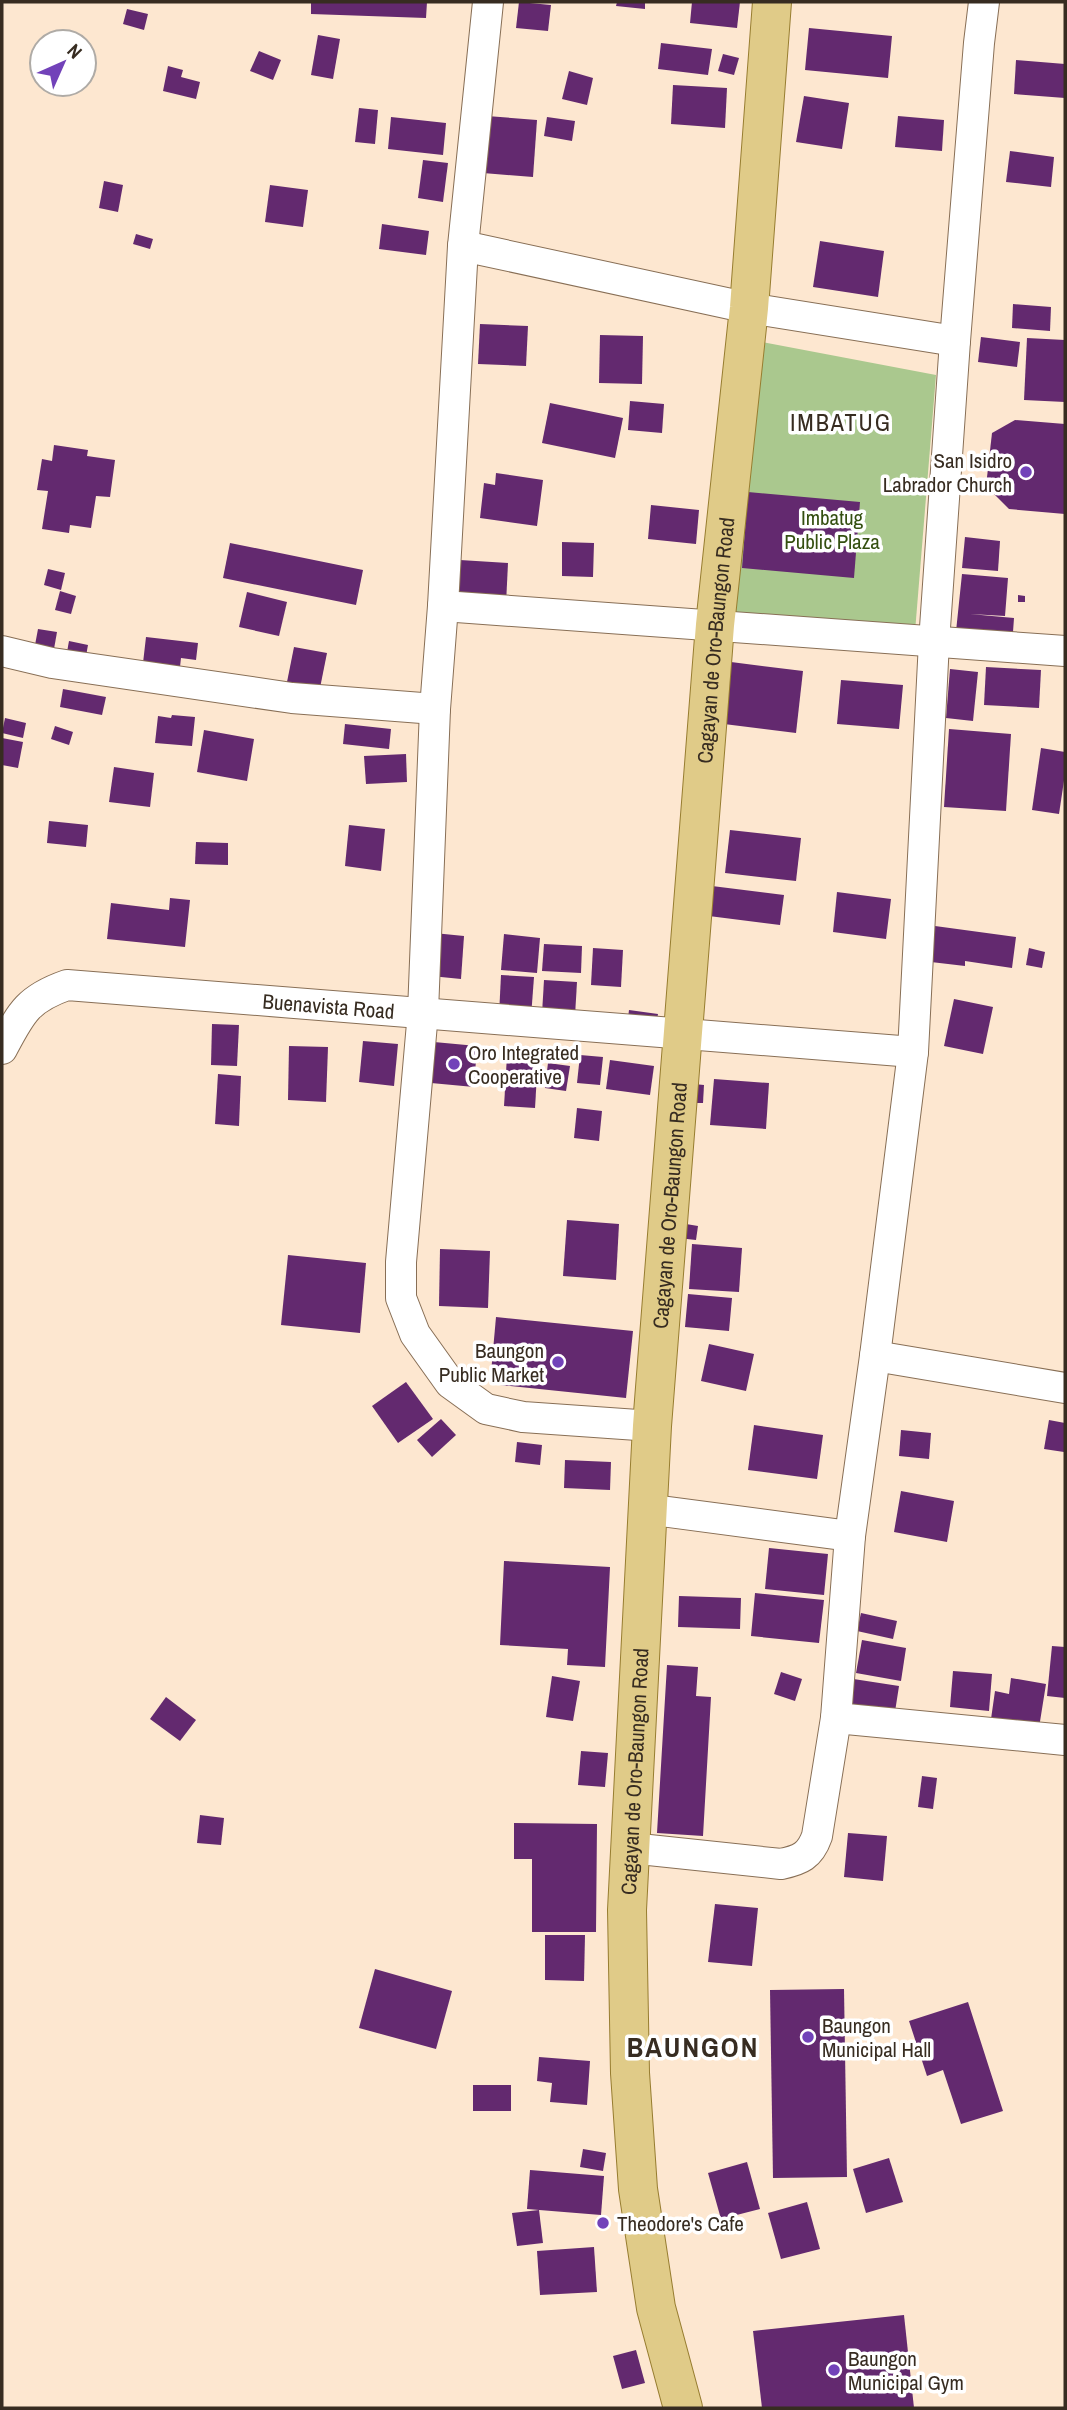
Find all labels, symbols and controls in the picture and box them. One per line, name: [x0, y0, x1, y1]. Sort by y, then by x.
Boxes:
north arrow: [28, 28, 98, 98]
text: N: [62, 38, 88, 64]
district label: IMBATUG: [790, 406, 892, 438]
place label: San Isidro Labrador Church: [883, 446, 1012, 499]
marker: San Isidro Labrador Church: [1018, 464, 1034, 480]
park label: Imbatug Public Plaza: [784, 503, 880, 556]
street label: Cagayan de Oro-Baungon Road: [690, 516, 741, 765]
street label: Buenavista Road: [262, 986, 396, 1025]
place label: Oro Integrated Cooperative: [468, 1038, 579, 1091]
marker: Oro Integrated Cooperative: [446, 1056, 462, 1072]
street label: Cagayan de Oro-Baungon Road: [645, 1081, 693, 1330]
place label: Baungon Public Market: [439, 1336, 544, 1389]
marker: Baungon Public Market: [550, 1354, 566, 1370]
street label: Cagayan de Oro-Baungon Road: [613, 1647, 655, 1896]
place label: Baungon Municipal Hall: [822, 2011, 931, 2064]
district label: BAUNGON: [627, 2028, 759, 2066]
marker: Baungon Municipal Hall: [800, 2029, 816, 2045]
place label: Theodore's Cafe: [617, 2209, 744, 2238]
marker: Theodore's Cafe: [595, 2215, 611, 2231]
place label: Baungon Municipal Gym: [848, 2344, 964, 2397]
marker: Baungon Municipal Gym: [826, 2362, 842, 2378]

